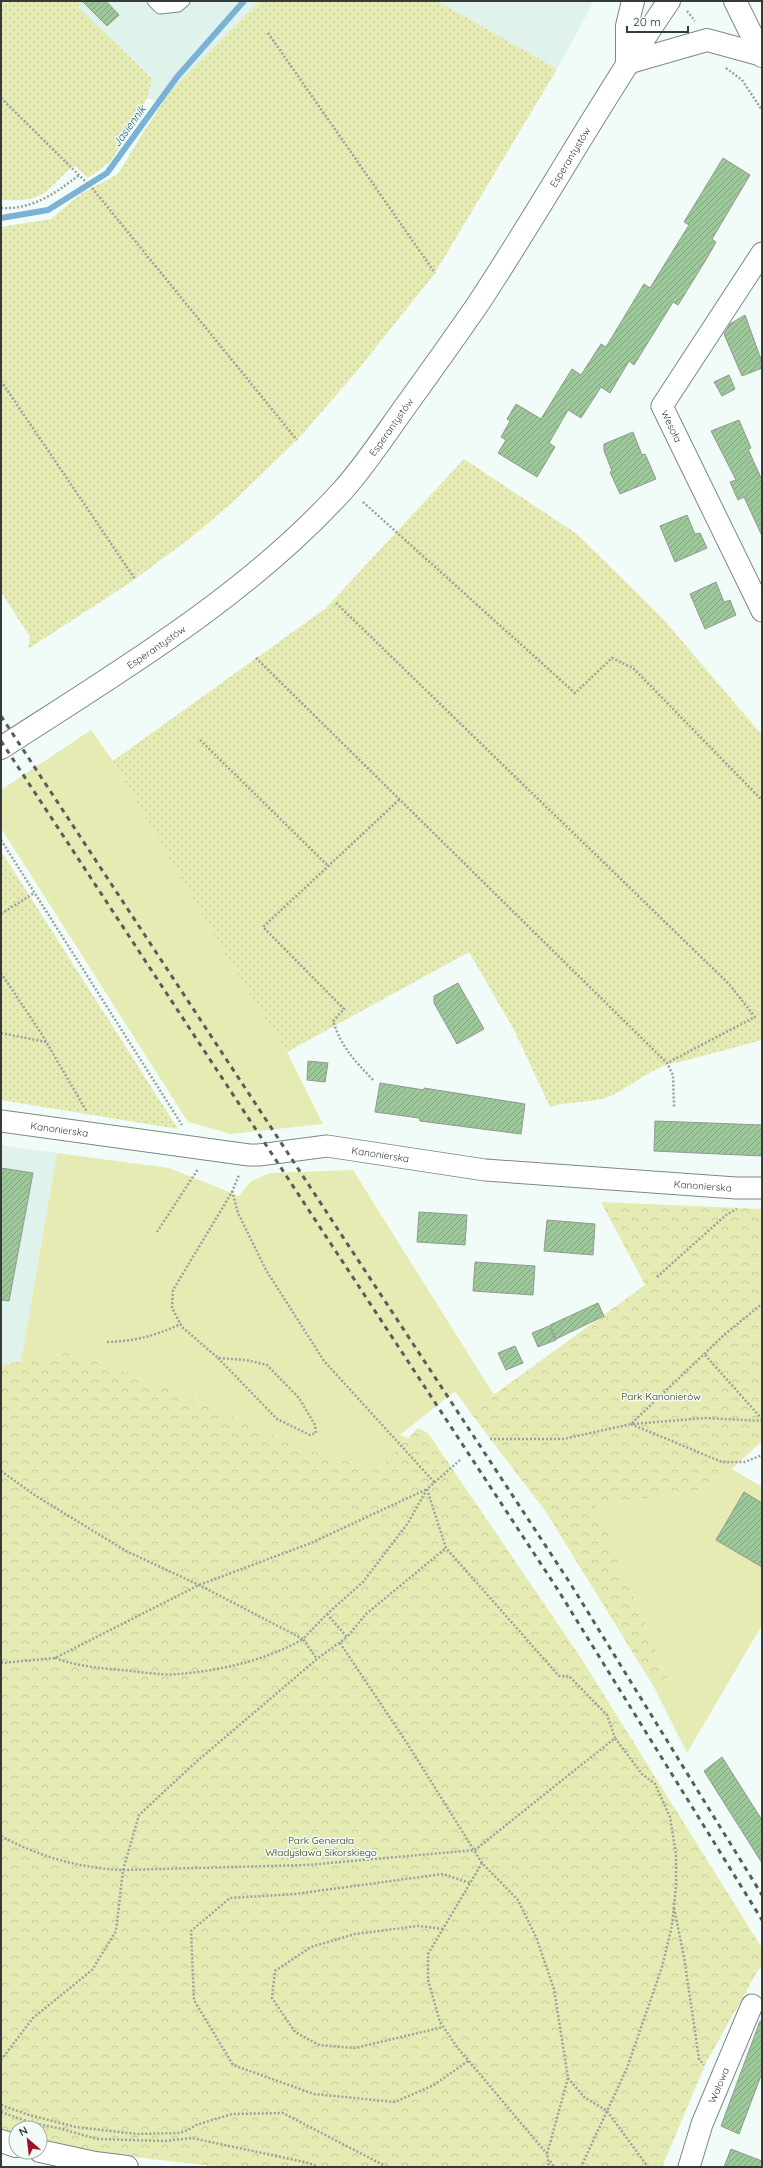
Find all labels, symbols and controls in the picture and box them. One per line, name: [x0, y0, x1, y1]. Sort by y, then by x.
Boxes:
scale bar: [627, 8, 688, 34]
text: 20 m: [633, 14, 661, 29]
water label: Jasiennik: [109, 102, 149, 149]
street label: Esperantystów: [547, 124, 593, 189]
street label: Esperantystów: [366, 395, 416, 459]
street label: Wesoła: [658, 408, 685, 444]
street label: Esperantystów: [124, 622, 188, 672]
street label: Kanonierska: [30, 1119, 89, 1139]
street label: Kanonierska: [351, 1143, 410, 1165]
street label: Kanonierska: [673, 1177, 732, 1194]
park label: Park Kanonierów: [621, 1390, 701, 1403]
park label: Park Generała Władysława Sikorskiego: [265, 1834, 377, 1859]
street label: Wałowa: [705, 2065, 732, 2105]
north arrow: [8, 2120, 48, 2160]
text: N: [16, 2123, 30, 2139]

